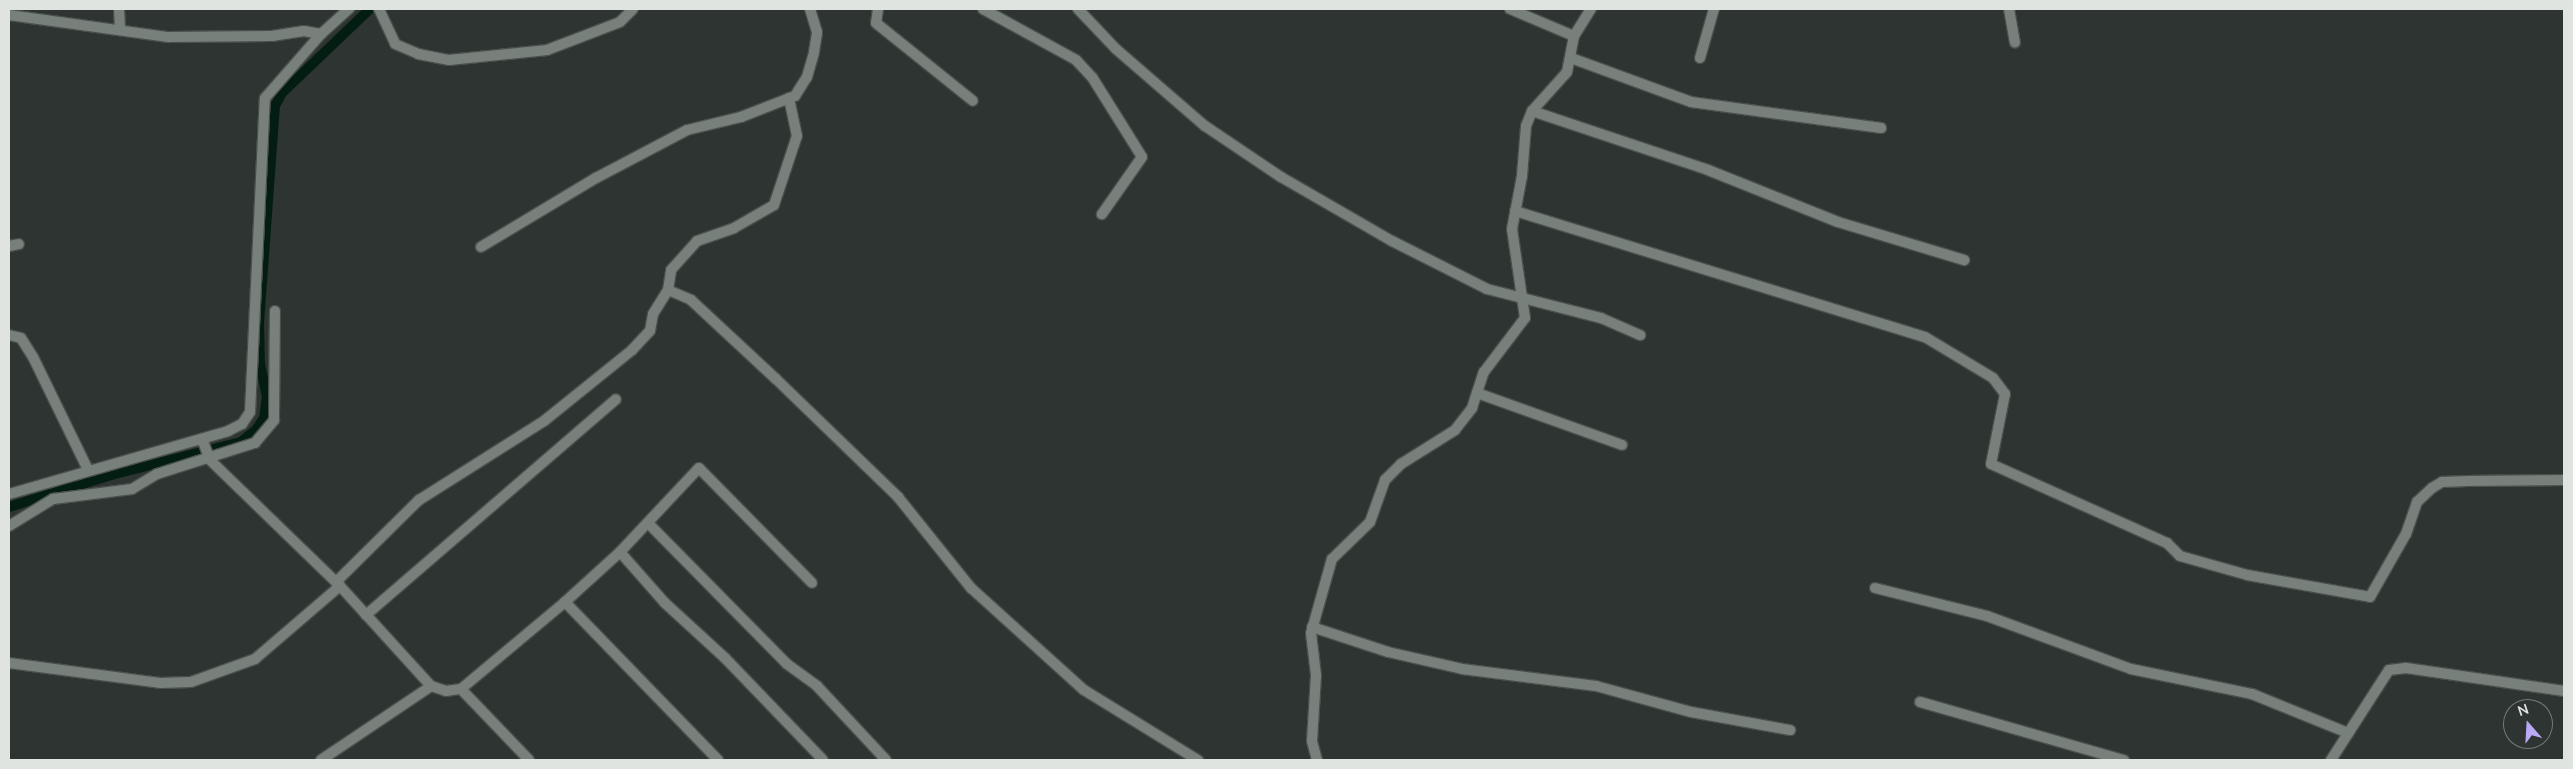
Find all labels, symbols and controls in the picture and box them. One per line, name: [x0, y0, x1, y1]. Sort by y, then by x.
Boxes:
north arrow: [2503, 699, 2553, 749]
text: N: [2515, 700, 2531, 721]

